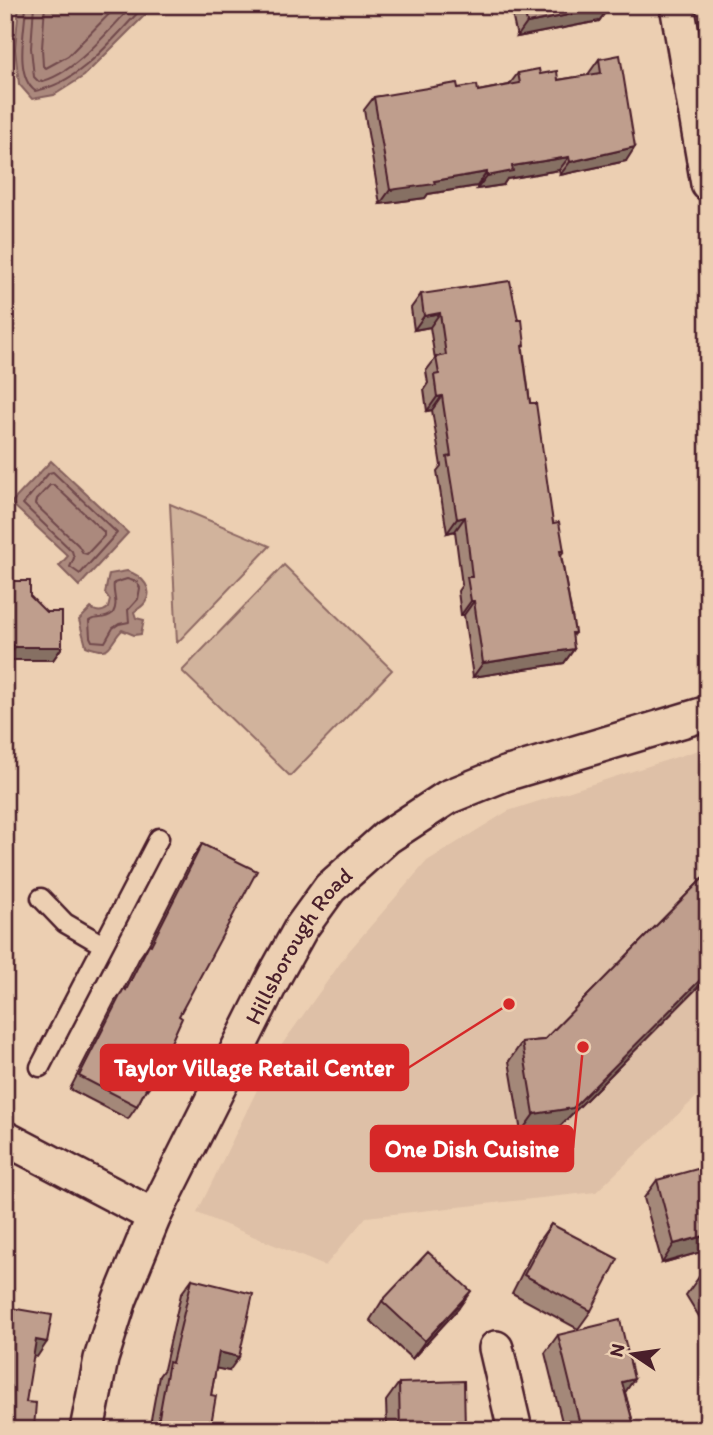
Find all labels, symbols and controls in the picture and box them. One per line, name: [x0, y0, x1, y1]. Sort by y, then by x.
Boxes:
street label: Hillsborough Road: [239, 861, 358, 1029]
callout: Taylor Village Retail Center: [101, 1045, 408, 1090]
text: Taylor Village Retail Center: [113, 1053, 395, 1083]
callout: One Dish Cuisine: [371, 1126, 573, 1171]
text: One Dish Cuisine: [385, 1134, 559, 1163]
north arrow: [598, 1320, 668, 1390]
text: N: [604, 1341, 630, 1359]

